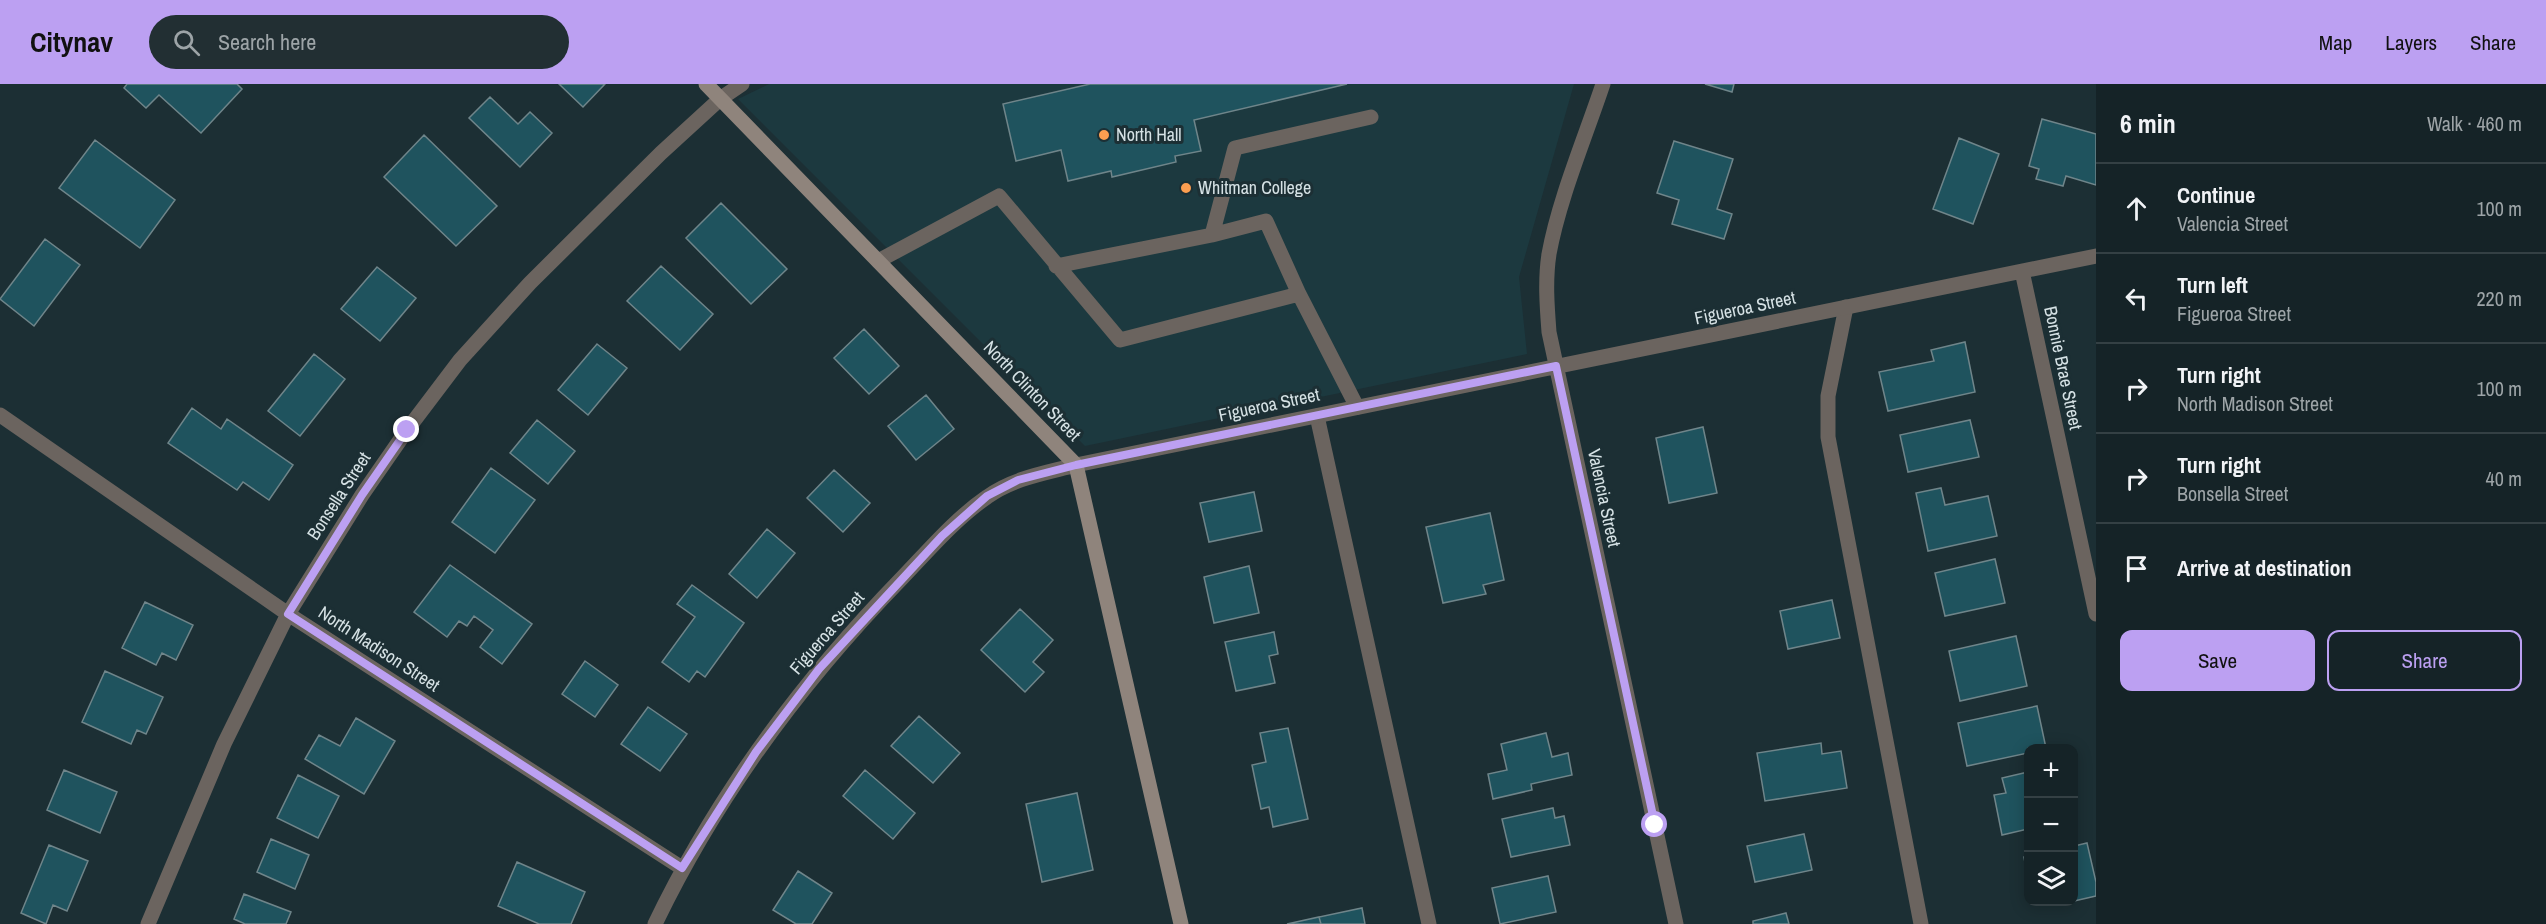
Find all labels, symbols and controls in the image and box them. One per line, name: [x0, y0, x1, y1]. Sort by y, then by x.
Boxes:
search box: [149, 15, 569, 69]
text: Citynav: [30, 23, 113, 61]
icon: search: [170, 26, 203, 59]
text: Search here: [218, 27, 316, 57]
text: Map: [2319, 28, 2352, 57]
text: Layers: [2385, 28, 2437, 57]
text: Share: [2470, 28, 2516, 57]
text: 6 min: [2120, 106, 2176, 141]
text: Walk · 460 m: [2427, 110, 2522, 137]
place label: North Hall: [1116, 122, 1182, 147]
marker: North Hall: [1097, 128, 1111, 142]
place label: Whitman College: [1198, 175, 1311, 200]
text: Continue: [2177, 180, 2255, 210]
marker: Whitman College: [1179, 181, 1193, 195]
icon: ahead: [2120, 192, 2153, 225]
text: 100 m: [2476, 195, 2522, 222]
text: Valencia Street: [2177, 210, 2288, 237]
text: Turn left: [2177, 270, 2248, 300]
icon: left: [2120, 282, 2153, 315]
street label: Figueroa Street: [1692, 285, 1798, 330]
text: 220 m: [2476, 285, 2522, 312]
text: Figueroa Street: [2177, 300, 2291, 327]
street label: Bonnie Brae Street: [2038, 304, 2089, 432]
street label: North Clinton Street: [978, 335, 1087, 446]
text: Turn right: [2177, 360, 2261, 390]
icon: right: [2120, 372, 2153, 405]
text: 100 m: [2476, 375, 2522, 402]
street label: Figueroa Street: [1216, 382, 1322, 427]
text: North Madison Street: [2177, 390, 2333, 417]
route end: [393, 416, 419, 442]
street label: Valencia Street: [1582, 446, 1627, 549]
street label: Bonsella Street: [301, 447, 376, 545]
text: Turn right: [2177, 450, 2261, 480]
icon: right: [2120, 462, 2153, 495]
text: 40 m: [2486, 465, 2522, 492]
text: Bonsella Street: [2177, 480, 2288, 507]
icon: arrive: [2120, 552, 2153, 585]
text: Arrive at destination: [2177, 553, 2351, 583]
street label: Figueroa Street: [784, 586, 870, 680]
street label: North Madison Street: [314, 600, 445, 697]
button: Save: [2120, 630, 2315, 691]
button: Share: [2327, 630, 2522, 691]
map controls: [2024, 744, 2078, 906]
button: +: [2024, 744, 2078, 798]
button: −: [2024, 798, 2078, 852]
route start: [1641, 811, 1667, 837]
button: layers: [2024, 852, 2078, 906]

